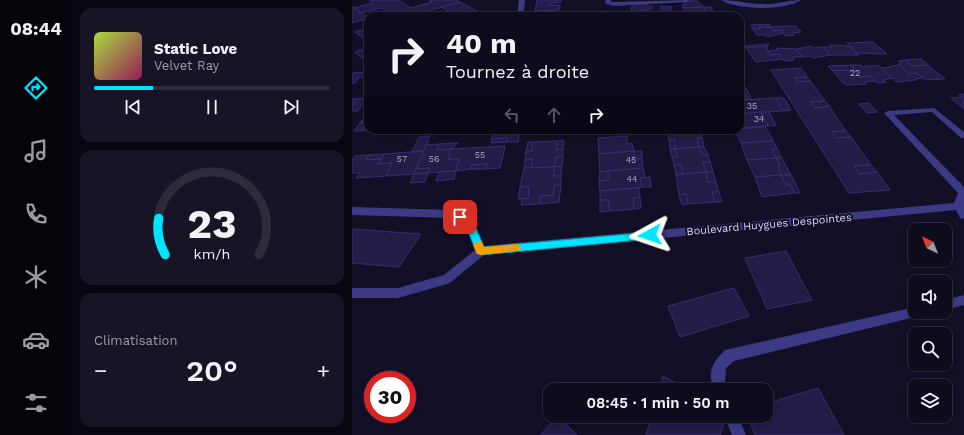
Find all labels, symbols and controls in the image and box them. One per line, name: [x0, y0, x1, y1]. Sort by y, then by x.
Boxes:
text: 08:44: [10, 18, 62, 39]
text: 40 m: [446, 27, 516, 60]
icon: right: [380, 28, 432, 80]
text: Static Love: [154, 40, 237, 58]
text: Velvet Ray: [154, 58, 219, 73]
text: Tournez à droite: [446, 61, 589, 82]
house number: 22: [850, 68, 860, 78]
icon: directions: [22, 74, 50, 102]
icon: previous: [122, 96, 144, 118]
icon: pause: [201, 96, 223, 118]
icon: next: [280, 96, 302, 118]
house number: 35: [747, 101, 757, 111]
icon: left: [501, 104, 523, 126]
icon: ahead: [543, 104, 565, 126]
icon: right: [585, 104, 607, 126]
house number: 34: [754, 114, 765, 124]
icon: music: [22, 137, 50, 165]
house number: 55: [475, 150, 485, 160]
house number: 57: [397, 154, 407, 164]
house number: 56: [429, 154, 439, 164]
house number: 45: [626, 155, 636, 165]
house number: 44: [627, 174, 638, 184]
text: 23: [187, 199, 237, 248]
icon: phone: [22, 200, 50, 228]
pin: [443, 200, 477, 234]
icon: arrive: [449, 206, 471, 228]
street label: Boulevard Huygues Despointes: [686, 211, 852, 238]
position arrow: [629, 214, 671, 256]
north arrow: [908, 223, 952, 267]
map controls: [908, 223, 952, 423]
text: km/h: [194, 246, 230, 262]
icon: climate: [22, 263, 50, 291]
button: sound: [908, 275, 952, 319]
icon: car: [22, 326, 50, 354]
button: search: [908, 327, 952, 371]
text: Climatisation: [94, 333, 177, 348]
text: 20°: [186, 353, 238, 388]
text: −: [94, 358, 107, 383]
text: +: [317, 358, 330, 383]
speed limit sign: 30: [364, 371, 416, 423]
button: layers: [908, 379, 952, 423]
icon: filters: [22, 389, 50, 417]
text: 08:45 · 1 min · 50 m: [586, 394, 730, 412]

